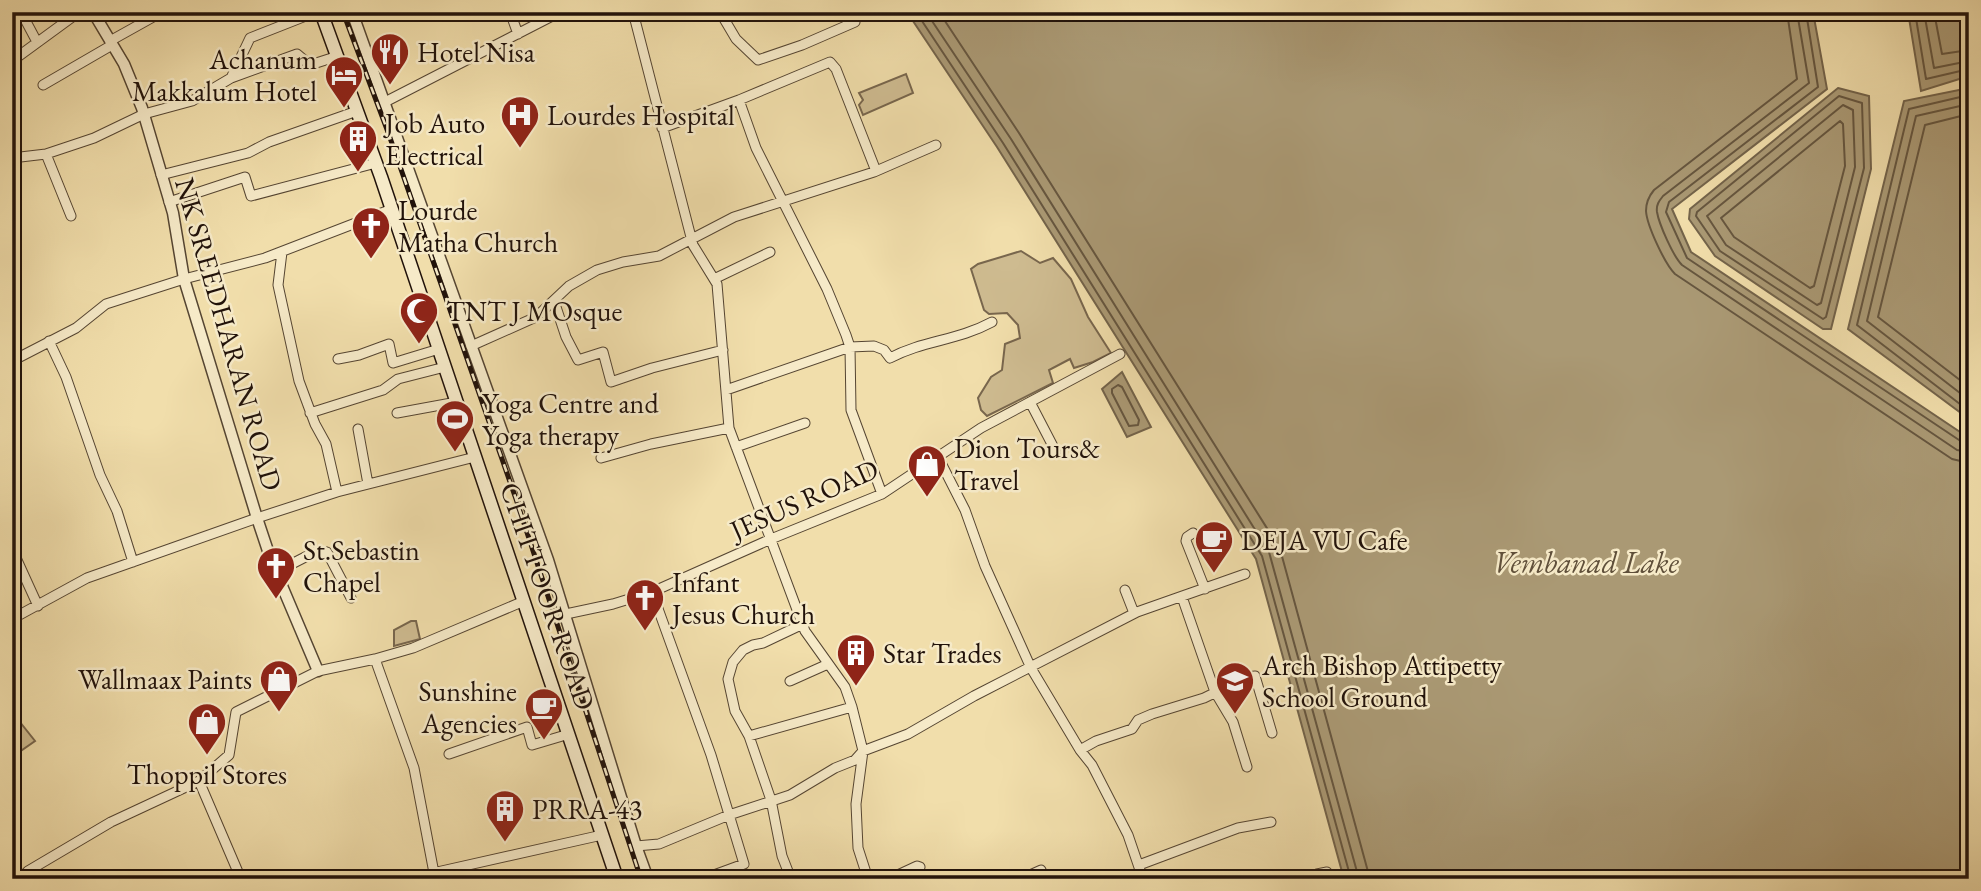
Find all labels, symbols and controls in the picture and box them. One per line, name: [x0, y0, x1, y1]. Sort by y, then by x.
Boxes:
restaurant icon: Hotel Nisa: [369, 31, 411, 86]
place label: Hotel Nisa: [417, 34, 536, 70]
place label: Achanum Makkalum Hotel: [132, 41, 317, 109]
hotel icon: Achanum Makkalum Hotel: [323, 54, 365, 109]
hospital icon: Lourdes Hospital: [499, 94, 541, 149]
place label: Lourdes Hospital: [547, 97, 735, 133]
place label: Job Auto Electrical: [383, 105, 485, 173]
building icon: Job Auto Electrical: [337, 118, 379, 173]
street label: NK SREEDHARAN ROAD: [167, 173, 291, 495]
place label: Lourde Matha Church: [398, 192, 558, 260]
church icon: Lourde Matha Church: [350, 205, 392, 260]
mosque icon: TNT J MOsque: [398, 290, 440, 345]
place label: TNT J MOsque: [446, 293, 622, 329]
place label: Yoga Centre and Yoga therapy: [482, 385, 659, 453]
sports icon: Yoga Centre and Yoga therapy: [434, 398, 476, 453]
place label: Dion Tours& Travel: [954, 430, 1100, 498]
shop icon: Dion Tours& Travel: [906, 443, 948, 498]
street label: JESUS ROAD: [722, 450, 884, 549]
street label: CHITTOOR ROAD: [492, 477, 604, 715]
cafe icon: DEJA VU Cafe: [1193, 519, 1235, 574]
place label: DEJA VU Cafe: [1241, 522, 1408, 558]
place label: St.Sebastin Chapel: [303, 532, 420, 600]
water label: Vembanad Lake: [1493, 543, 1680, 582]
church icon: St.Sebastin Chapel: [255, 545, 297, 600]
place label: Infant Jesus Church: [670, 564, 815, 632]
church icon: Infant Jesus Church: [624, 577, 666, 632]
building icon: Star Trades: [835, 632, 877, 687]
place label: Star Trades: [883, 635, 1002, 671]
place label: Arch Bishop Attipetty School Ground: [1261, 647, 1503, 715]
shop icon: Wallmaax Paints: [258, 658, 300, 713]
school or university icon: Arch Bishop Attipetty School Ground: [1214, 660, 1256, 715]
place label: Wallmaax Paints: [78, 661, 252, 697]
place label: Sunshine Agencies: [418, 673, 517, 741]
cafe icon: Sunshine Agencies: [523, 686, 565, 741]
shop icon: Thoppil Stores: [186, 701, 228, 756]
place label: Thoppil Stores: [127, 756, 287, 792]
building icon: PRRA-43: [484, 788, 526, 843]
place label: PRRA-43: [532, 791, 642, 827]

